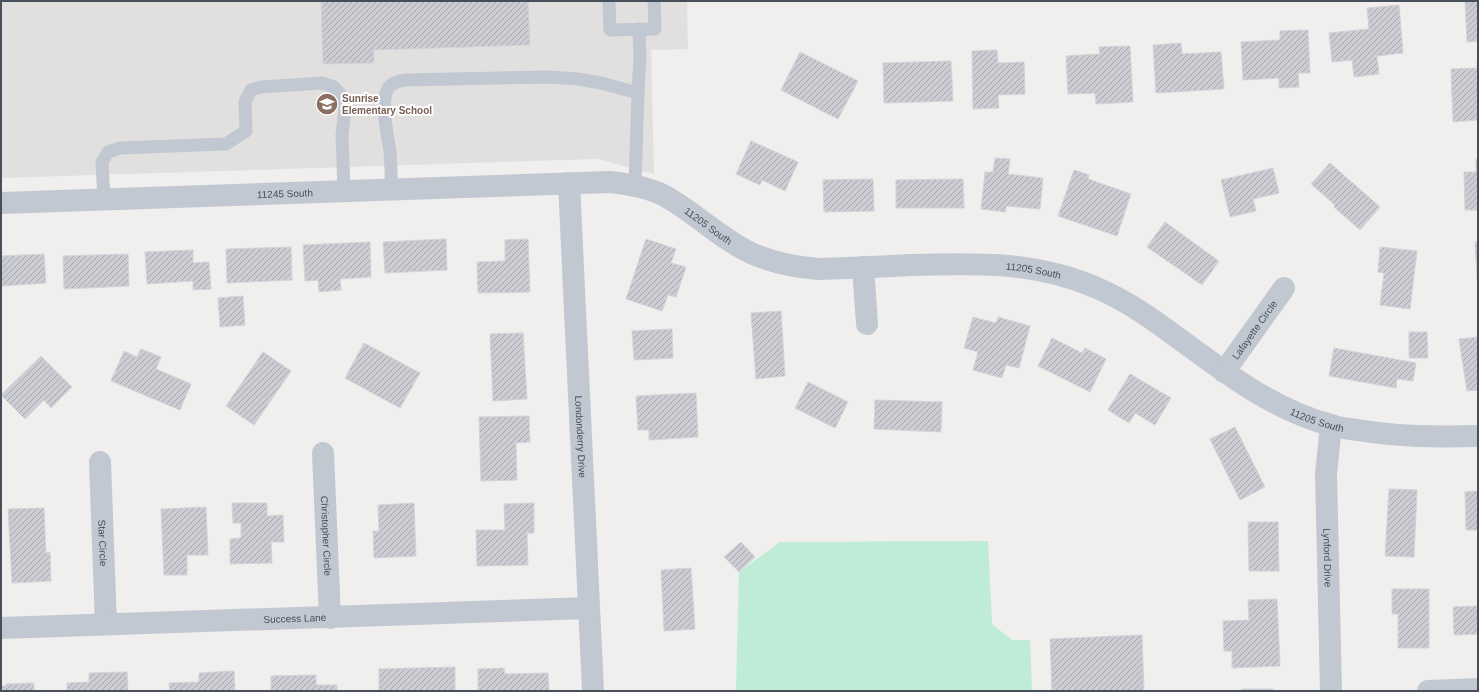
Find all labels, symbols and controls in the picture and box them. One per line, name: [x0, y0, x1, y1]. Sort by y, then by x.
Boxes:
school or university icon: Sunrise Elementary School: [314, 91, 340, 117]
place label: Sunrise Elementary School: [342, 93, 432, 116]
street label: 11245 South: [257, 187, 313, 200]
street label: 11205 South: [682, 205, 734, 247]
street label: 11205 South: [1005, 261, 1062, 281]
street label: Lafayette Circle: [1230, 298, 1280, 361]
street label: Londonderry Drive: [573, 395, 588, 479]
street label: 11205 South: [1288, 406, 1345, 434]
street label: Christopher Circle: [319, 496, 333, 577]
street label: Star Circle: [96, 519, 109, 567]
street label: Lynford Drive: [1321, 528, 1334, 588]
street label: Success Lane: [263, 612, 327, 625]

